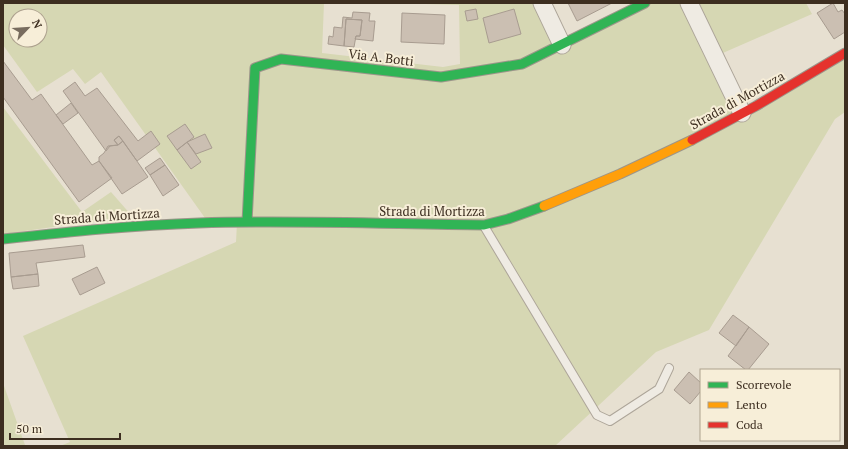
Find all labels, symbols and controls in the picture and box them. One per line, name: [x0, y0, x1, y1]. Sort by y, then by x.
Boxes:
north arrow: [8, 8, 48, 48]
text: N: [29, 17, 45, 31]
street label: Via A. Botti: [347, 44, 415, 70]
street label: Strada di Mortizza: [686, 66, 788, 133]
street label: Strada di Mortizza: [379, 202, 485, 220]
street label: Strada di Mortizza: [54, 203, 161, 229]
legend: [700, 369, 840, 441]
text: Scorrevole: [736, 377, 792, 392]
text: Lento: [736, 397, 767, 412]
scale bar: [10, 415, 120, 441]
text: Coda: [736, 417, 763, 432]
text: 50 m: [16, 421, 43, 436]

